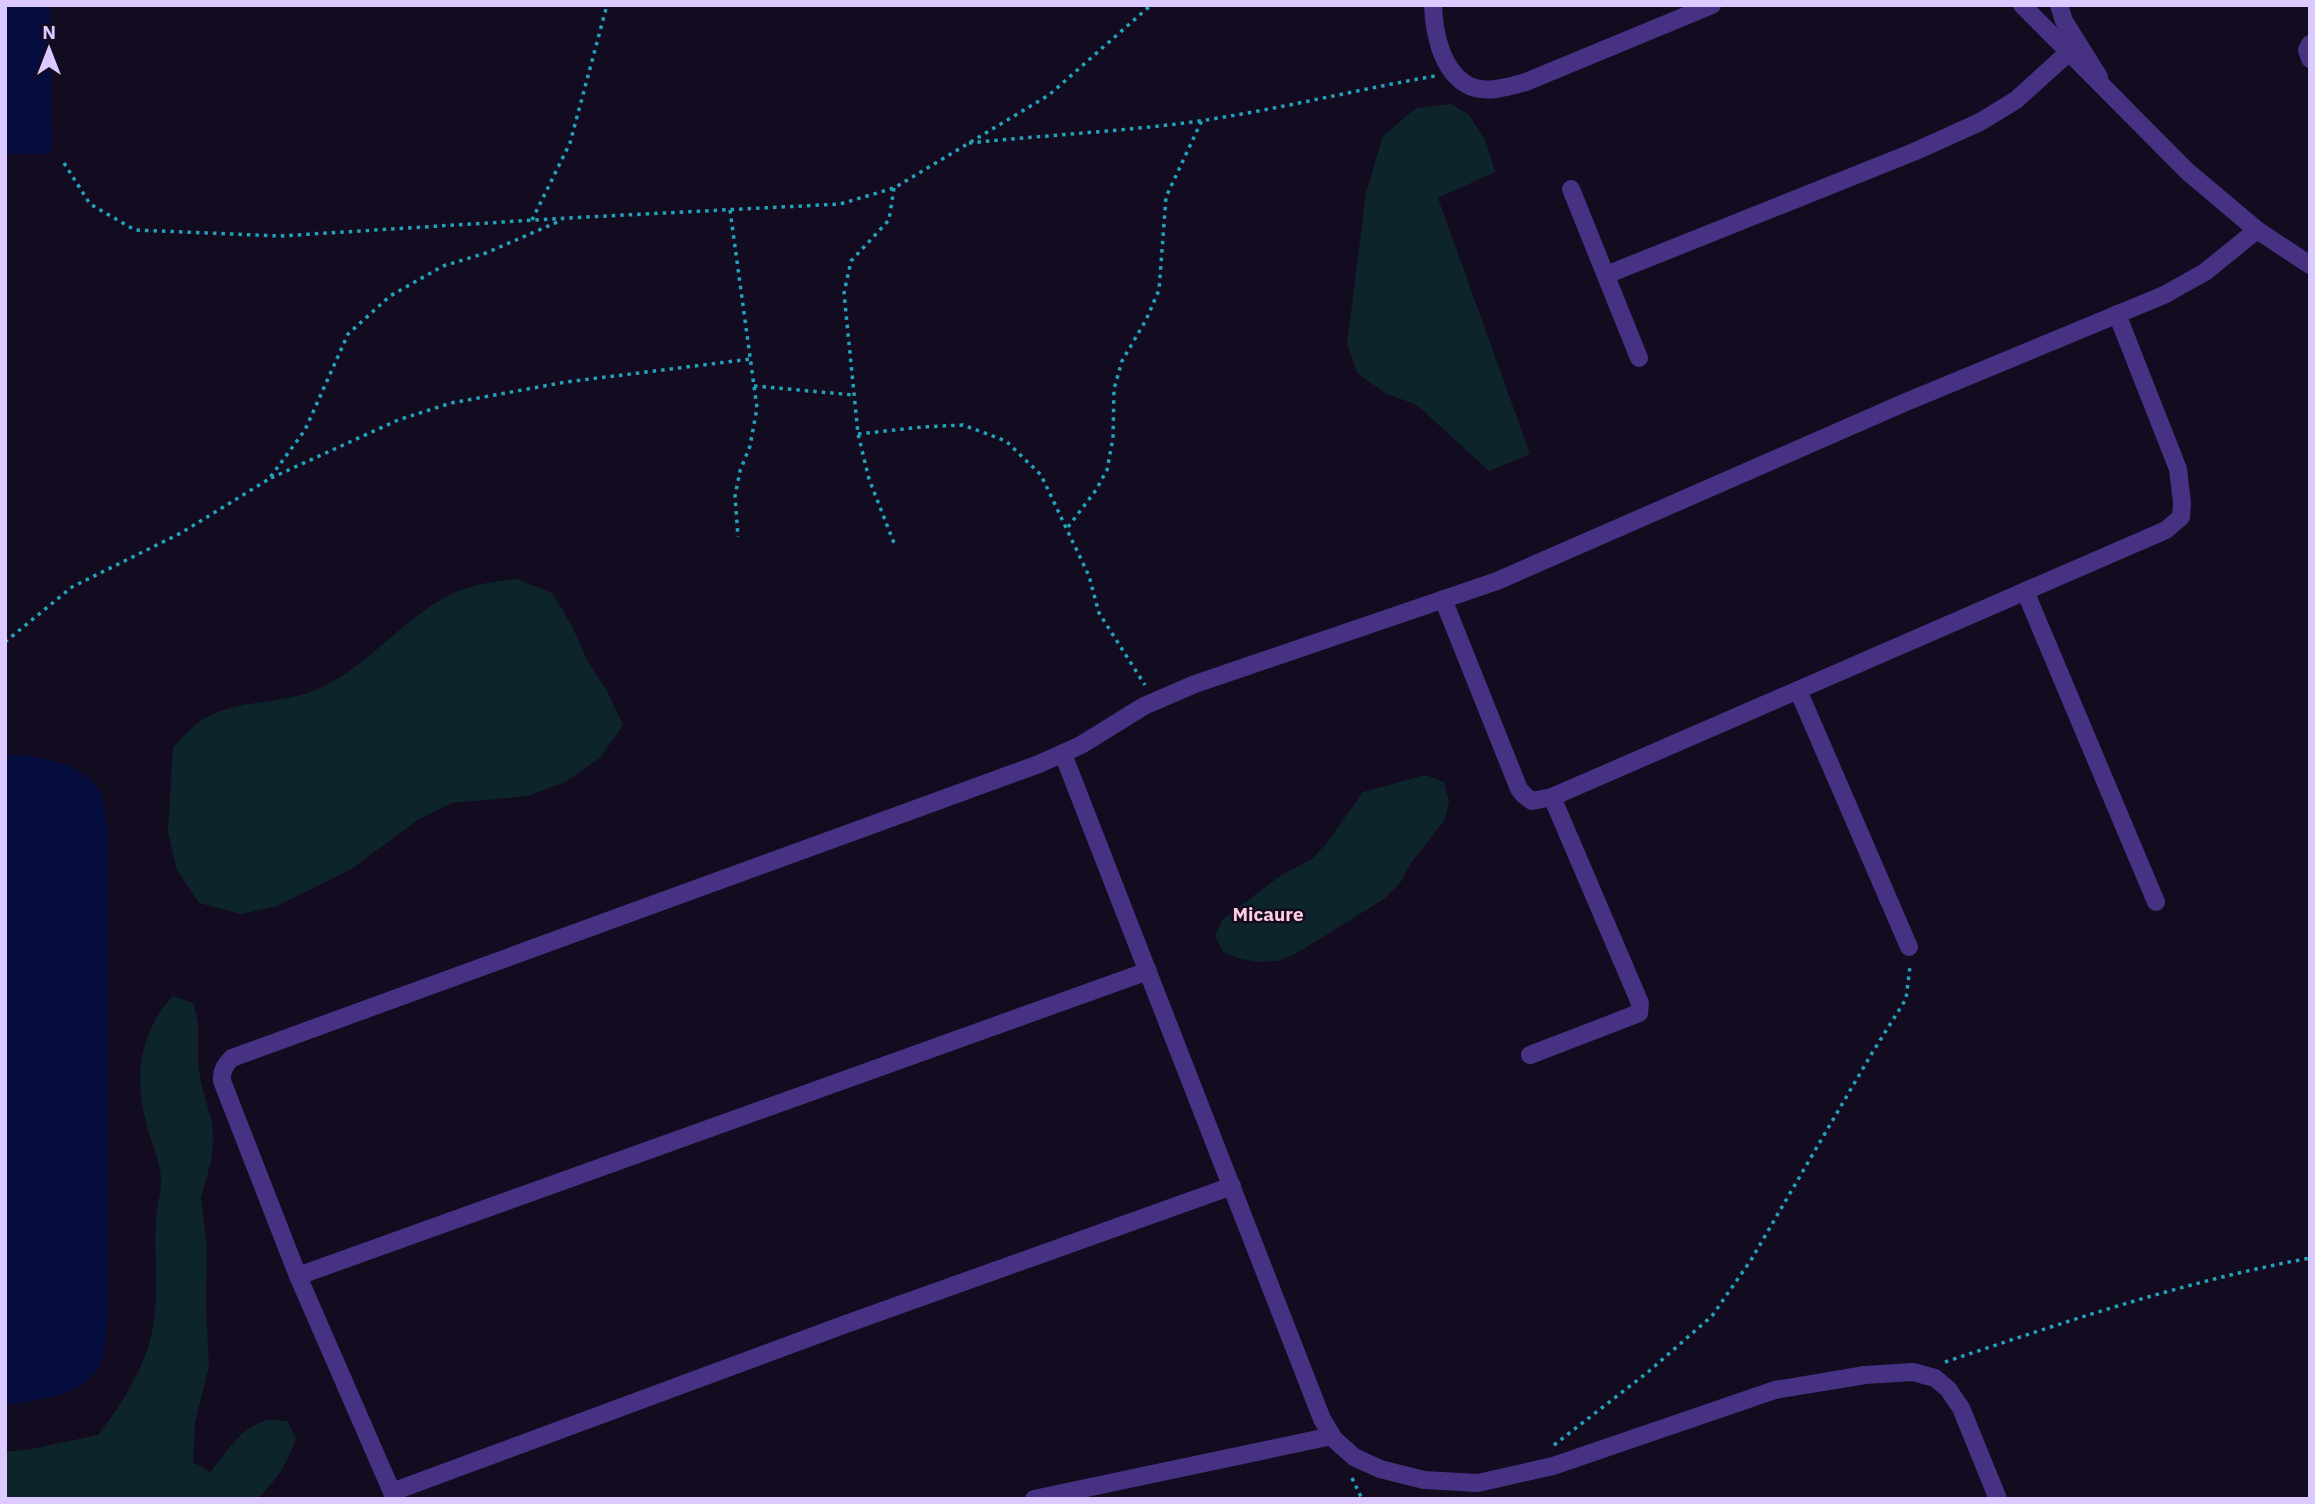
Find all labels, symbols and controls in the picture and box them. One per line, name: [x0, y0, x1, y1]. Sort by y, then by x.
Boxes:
north arrow: [14, 14, 84, 84]
text: N: [42, 20, 56, 44]
district label: Micaure: [1232, 902, 1304, 926]

